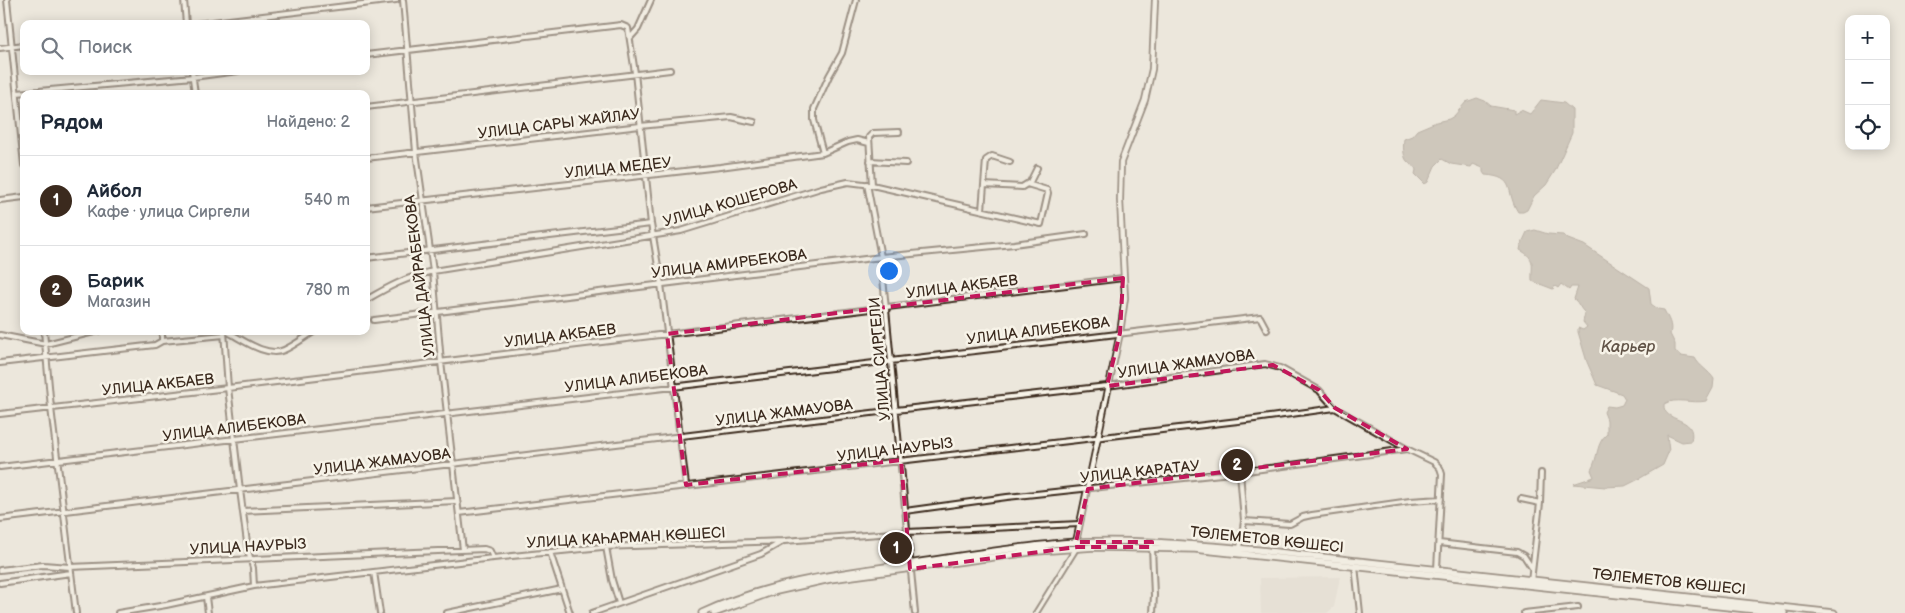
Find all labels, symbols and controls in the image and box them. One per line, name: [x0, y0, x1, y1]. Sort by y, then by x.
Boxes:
map controls: [1845, 15, 1890, 150]
button: +: [1845, 15, 1890, 60]
search box: [20, 20, 370, 75]
icon: search: [38, 34, 66, 62]
text: Поиск: [78, 36, 132, 59]
button: −: [1845, 60, 1890, 105]
street label: УЛИЦА САРЫ ЖАЙЛАУ: [477, 105, 641, 143]
button: locate: [1845, 105, 1890, 150]
text: Рядом: [40, 110, 103, 135]
text: Найдено: 2: [266, 113, 350, 132]
street label: УЛИЦА МЕДЕУ: [564, 153, 673, 183]
street label: УЛИЦА КОШЕРОВА: [661, 175, 800, 231]
text: Айбол: [87, 180, 142, 203]
text: 1: [53, 191, 59, 210]
text: 540 m: [304, 191, 350, 210]
street label: УЛИЦА ДАЙРАБЕКОВА: [401, 193, 439, 358]
text: Кафе · улица Сиргели: [87, 203, 250, 222]
street label: УЛИЦА АМИРБЕКОВА: [650, 245, 809, 283]
your location: [876, 258, 902, 284]
text: Барик: [87, 270, 144, 293]
street label: УЛИЦА АКБАЕВ: [905, 271, 1020, 303]
text: 2: [51, 281, 61, 300]
text: 780 m: [306, 281, 350, 300]
text: Магазин: [87, 293, 151, 312]
street label: УЛИЦА СИРГЕЛИ: [865, 296, 895, 422]
street label: УЛИЦА АЛИБЕКОВА: [965, 313, 1111, 349]
street label: УЛИЦА АКБАЕВ: [503, 320, 618, 352]
water label: Карьер: [1601, 338, 1655, 357]
street label: УЛИЦА ЖАМАУОВА: [1116, 345, 1256, 383]
street label: УЛИЦА АЛИБЕКОВА: [563, 361, 709, 397]
street label: УЛИЦА АКБАЕВ: [101, 370, 215, 400]
street label: УЛИЦА ЖАМАУОВА: [714, 395, 854, 431]
street label: УЛИЦА АЛИБЕКОВА: [161, 410, 307, 446]
street label: УЛИЦА НАУРЫЗ: [836, 433, 954, 467]
street label: УЛИЦА ЖАМАУОВА: [312, 444, 452, 480]
pin: 2: [1221, 446, 1253, 484]
street label: УЛИЦА КАРАТАУ: [1079, 456, 1201, 488]
street label: ТӨЛЕМЕТОВ КӨШЕСІ: [1189, 522, 1345, 558]
street label: УЛИЦА КАҺАРМАН КӨШЕСІ: [526, 523, 726, 553]
pin: 1: [880, 529, 912, 567]
street label: УЛИЦА НАУРЫЗ: [189, 534, 307, 560]
street label: ТӨЛЕМЕТОВ КӨШЕСІ: [1591, 564, 1747, 600]

